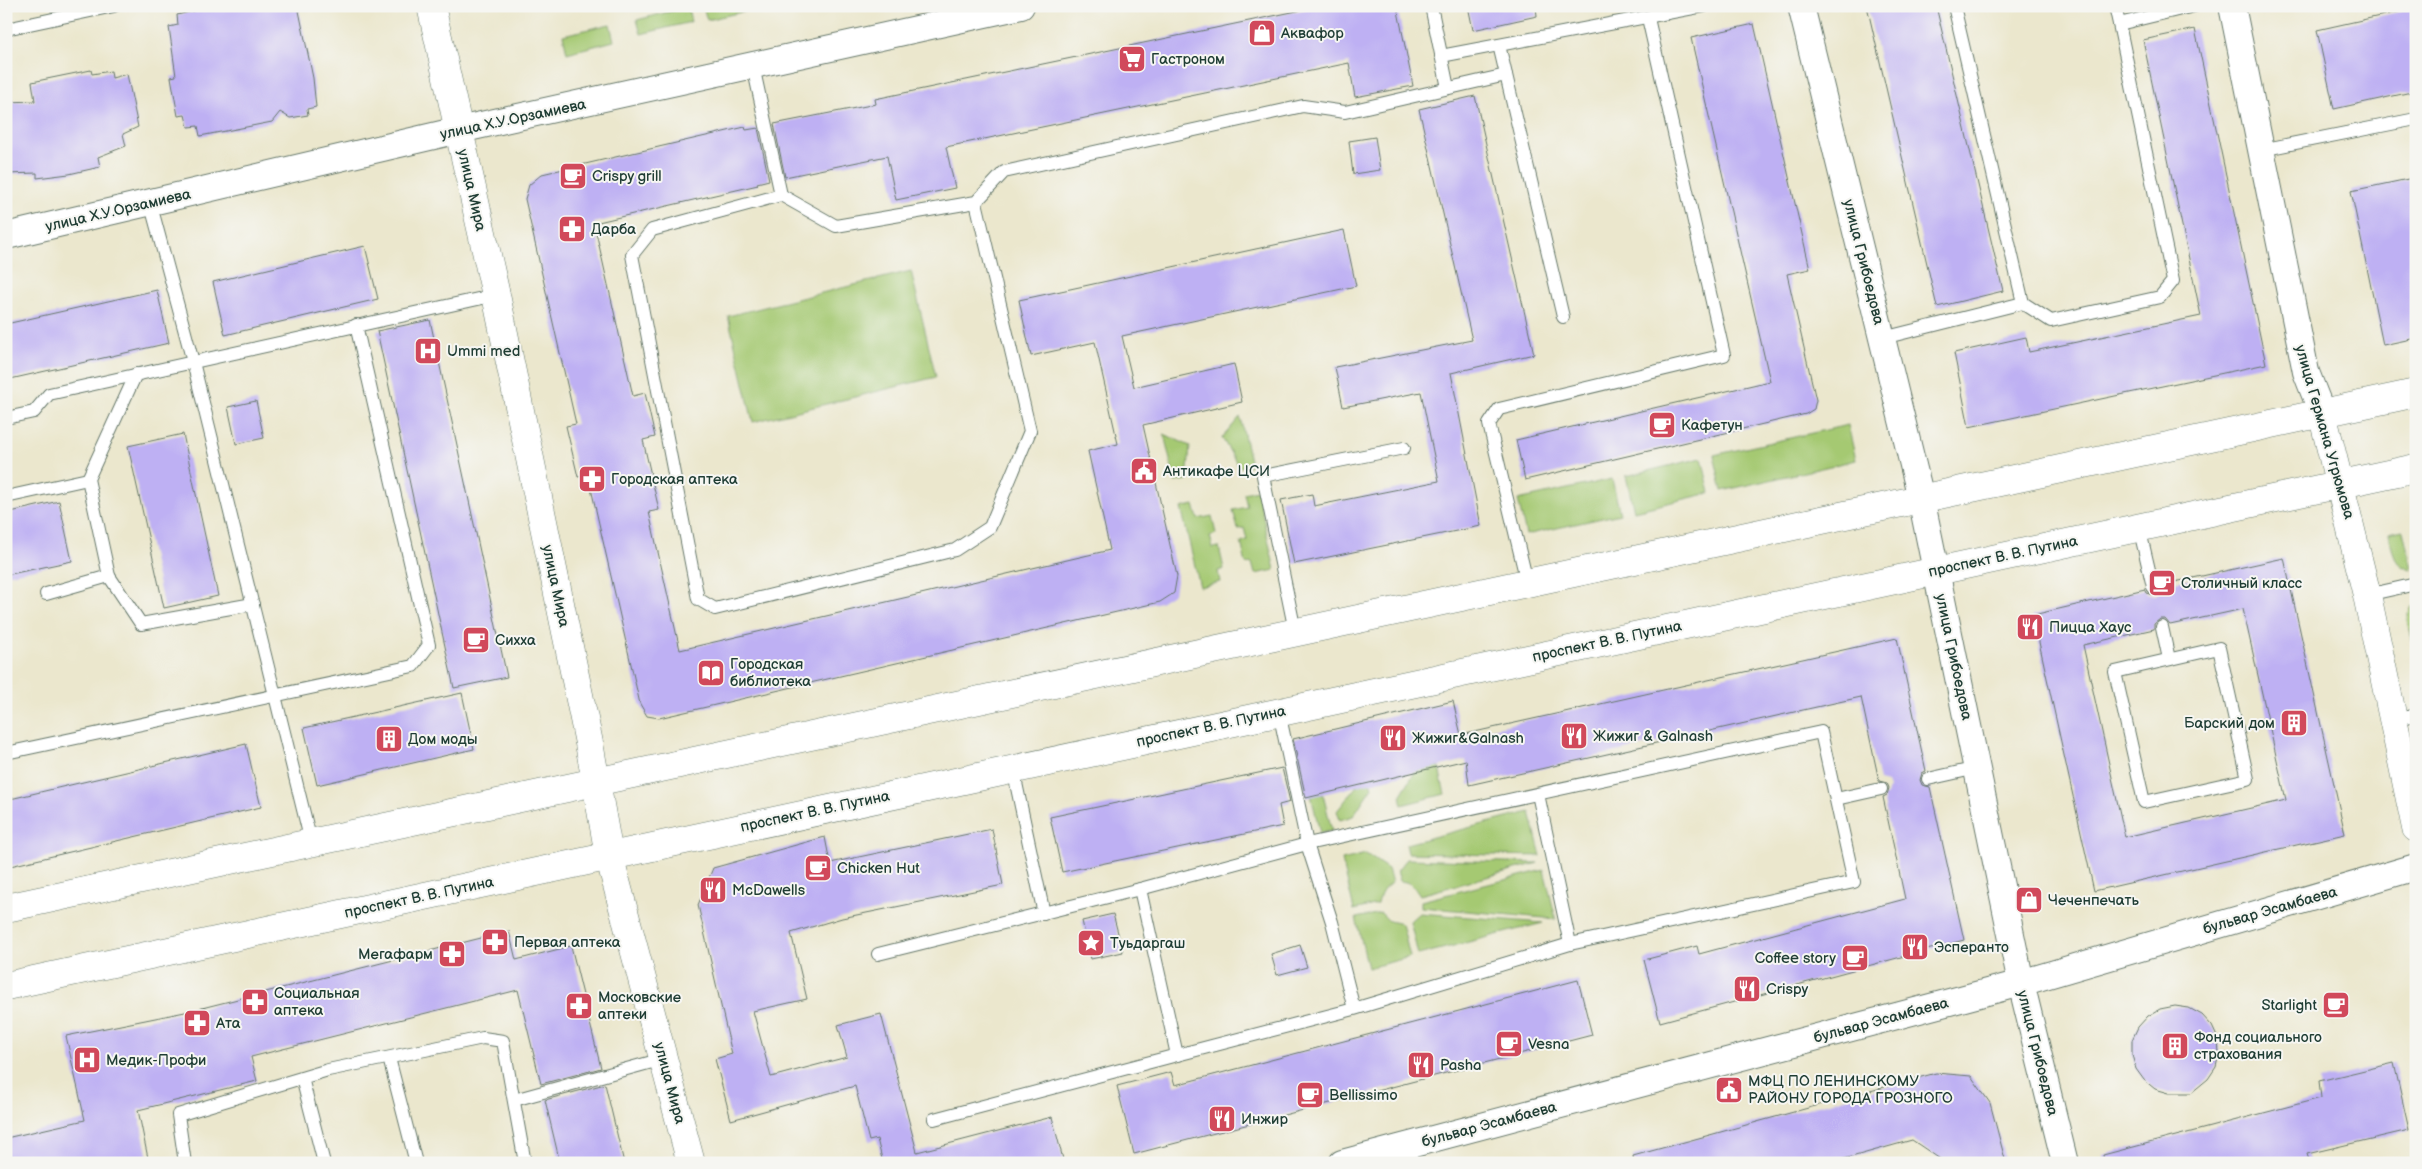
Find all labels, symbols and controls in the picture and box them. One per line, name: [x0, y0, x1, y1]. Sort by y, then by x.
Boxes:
shop icon: Аквафор: [1247, 18, 1277, 48]
place label: Аквафор: [1280, 24, 1344, 43]
supermarket icon: Гастроном: [1117, 44, 1147, 74]
place label: Гастроном: [1151, 50, 1225, 69]
street label: улица Х.У.Орзамиева: [438, 95, 588, 144]
street label: улица Мира: [453, 147, 490, 233]
cafe icon: Crispy grill: [558, 161, 588, 191]
place label: Crispy grill: [592, 167, 662, 186]
street label: улица Х.У.Орзамиева: [43, 184, 193, 236]
street label: улица Грибоедова: [1839, 197, 1888, 327]
pharmacy icon: Дарба: [557, 214, 587, 244]
place label: Дарба: [591, 220, 636, 239]
hospital icon: Ummi med: [413, 336, 443, 366]
place label: Ummi med: [447, 342, 520, 361]
street label: улица Германа Угрюмова: [2291, 343, 2359, 522]
cafe icon: Кафетун: [1647, 410, 1677, 440]
place label: Кафетун: [1681, 416, 1743, 435]
public building icon: Антикафе ЦСИ: [1129, 456, 1159, 486]
place label: Антикафе ЦСИ: [1162, 462, 1270, 481]
pharmacy icon: Городская аптека: [577, 464, 607, 494]
place label: Городская аптека: [611, 470, 738, 489]
street label: проспект В. В. Путина: [1927, 531, 2080, 582]
street label: улица Мира: [538, 543, 574, 629]
cafe icon: Столичный класс: [2147, 568, 2177, 598]
place label: Столичный класс: [2181, 574, 2303, 593]
street label: улица Грибоедова: [1931, 592, 1976, 722]
restaurant icon: Пицца Хаус: [2015, 612, 2045, 642]
street label: проспект В. В. Путина: [1531, 616, 1684, 667]
place label: Пицца Хаус: [2049, 618, 2132, 637]
cafe icon: Сихха: [461, 625, 491, 655]
place label: Сихха: [495, 631, 536, 650]
place label: Городская библиотека: [730, 655, 811, 691]
library icon: Городская библиотека: [696, 658, 726, 688]
street label: проспект В. В. Путина: [1135, 701, 1288, 752]
building icon: Барский дом: [2279, 708, 2309, 738]
place label: Барский дом: [2184, 714, 2275, 733]
restaurant icon: Жижиг & Galnash: [1559, 721, 1589, 751]
restaurant icon: Жижиг&Galnash: [1378, 723, 1408, 753]
building icon: Дом моды: [374, 724, 404, 754]
place label: Жижиг & Galnash: [1593, 727, 1713, 746]
place label: Жижиг&Galnash: [1412, 729, 1524, 748]
place label: Дом моды: [408, 730, 478, 749]
street label: проспект В. В. Путина: [739, 786, 892, 837]
cafe icon: Chicken Hut: [803, 853, 833, 883]
place label: Chicken Hut: [837, 859, 920, 878]
street label: проспект В. В. Путина: [343, 872, 496, 923]
restaurant icon: McDawells: [698, 875, 728, 905]
place label: McDawells: [732, 881, 806, 900]
street label: бульвар Эсамбаева: [2201, 882, 2340, 939]
shop icon: Чеченпечать: [2014, 885, 2044, 915]
place label: Чеченпечать: [2048, 891, 2140, 910]
pharmacy icon: Первая аптека: [480, 927, 510, 957]
place icon: Туьдаргаш: [1076, 928, 1106, 958]
restaurant icon: Эсперанто: [1900, 932, 1930, 962]
place label: Первая аптека: [514, 933, 621, 952]
place label: Туьдаргаш: [1110, 934, 1185, 953]
place label: Эсперанто: [1934, 938, 2009, 957]
pharmacy icon: Мегафарм: [437, 939, 467, 969]
cafe icon: Coffee story: [1840, 943, 1870, 973]
place label: Мегафарм: [358, 945, 433, 964]
place label: Coffee story: [1754, 949, 1836, 968]
restaurant icon: Crispy: [1732, 974, 1762, 1004]
place label: Crispy: [1766, 980, 1809, 999]
place label: Социальная аптека: [274, 984, 360, 1020]
pharmacy icon: Социальная аптека: [240, 987, 270, 1017]
place label: Московские аптеки: [598, 988, 681, 1024]
street label: улица Грибоедова: [2013, 988, 2062, 1118]
cafe icon: Starlight: [2321, 990, 2351, 1020]
pharmacy icon: Московские аптеки: [564, 991, 594, 1021]
street label: бульвар Эсамбаева: [1812, 993, 1951, 1048]
place label: Starlight: [2261, 996, 2317, 1015]
pharmacy icon: Ата: [182, 1008, 212, 1038]
place label: Ата: [215, 1014, 241, 1033]
place label: Фонд социального страхования: [2194, 1028, 2322, 1064]
cafe icon: Vesna: [1494, 1029, 1524, 1059]
building icon: Фонд социального страхования: [2160, 1031, 2190, 1061]
place label: Vesna: [1528, 1035, 1569, 1054]
street label: улица Мира: [649, 1040, 690, 1126]
hospital icon: Медик-Профи: [72, 1045, 102, 1075]
restaurant icon: Pasha: [1406, 1050, 1436, 1080]
place label: Медик-Профи: [106, 1051, 206, 1070]
place label: Pasha: [1440, 1056, 1482, 1075]
place label: МФЦ ПО ЛЕНИНСКОМУ РАЙОНУ ГОРОДА ГРОЗНОГО: [1748, 1072, 1953, 1108]
public building icon: МФЦ ПО ЛЕНИНСКОМУ РАЙОНУ ГОРОДА ГРОЗНОГО: [1714, 1075, 1744, 1105]
cafe icon: Bellissimo: [1295, 1080, 1325, 1110]
place label: Bellissimo: [1329, 1086, 1398, 1105]
street label: бульвар Эсамбаева: [1420, 1097, 1559, 1152]
restaurant icon: Инжир: [1207, 1104, 1237, 1134]
place label: Инжир: [1241, 1110, 1288, 1129]

